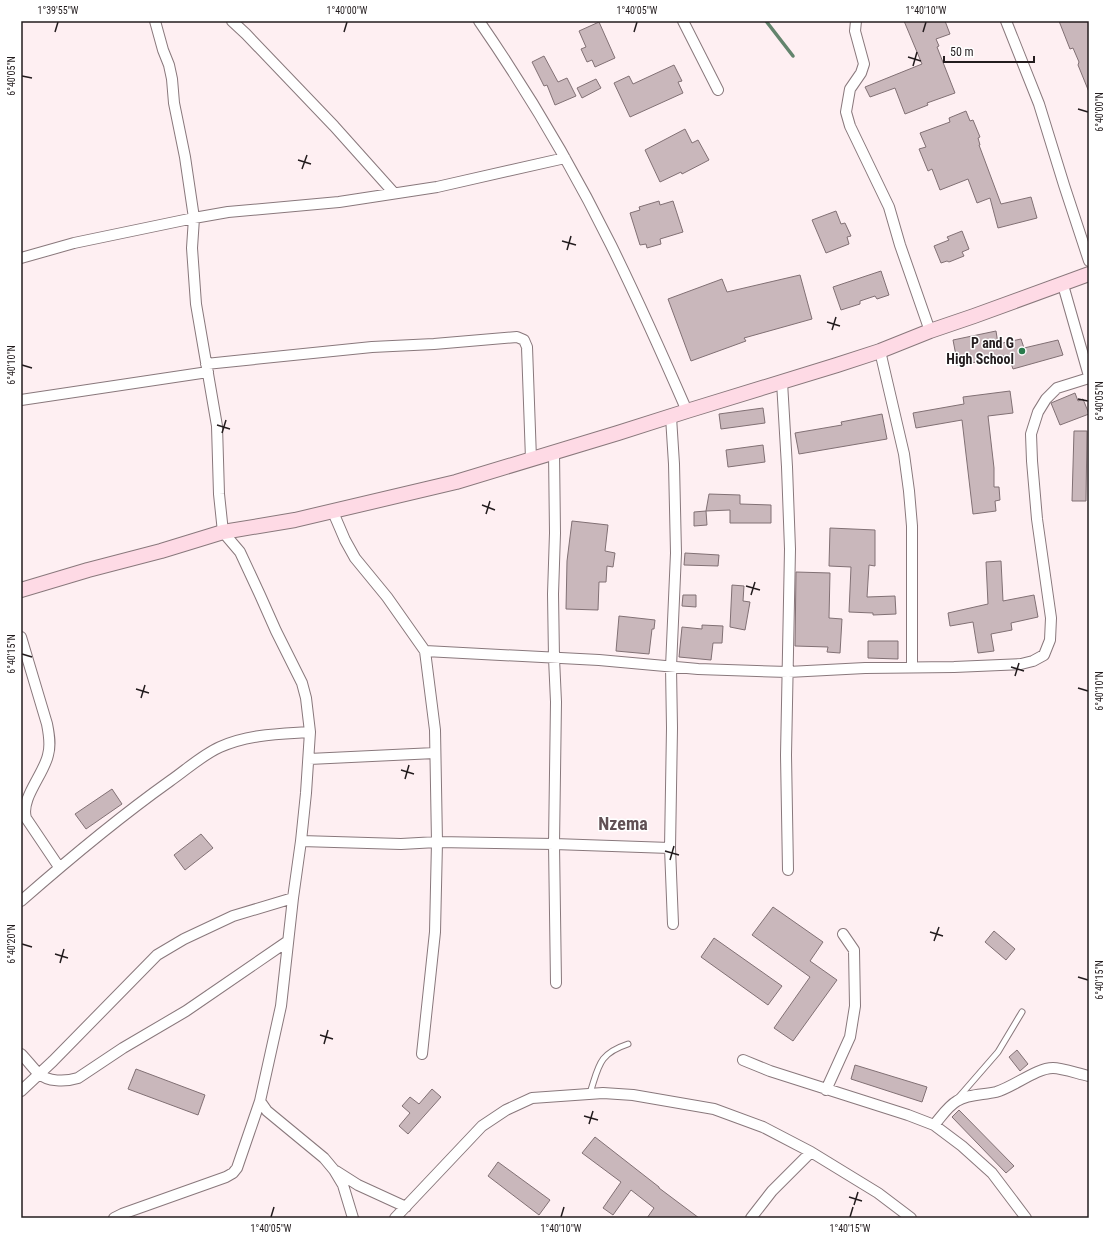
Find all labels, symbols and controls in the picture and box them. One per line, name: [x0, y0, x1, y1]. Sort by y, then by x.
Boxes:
text: 1°39'55"W: [38, 5, 79, 16]
text: 1°40'00"W: [327, 5, 368, 16]
text: 1°40'05"W: [617, 5, 658, 16]
text: 1°40'10"W: [906, 5, 947, 16]
scale bar: [944, 38, 1034, 64]
text: 50 m: [950, 45, 974, 59]
text: 6°40'05"N: [6, 56, 17, 96]
text: 6°40'00"N: [1094, 92, 1105, 132]
place label: P and G High School: [946, 335, 1014, 367]
text: 6°40'10"N: [6, 345, 17, 385]
marker: P and G High School: [1017, 346, 1027, 356]
text: 6°40'05"N: [1094, 381, 1105, 421]
text: 6°40'15"N: [6, 634, 17, 674]
text: 6°40'10"N: [1094, 671, 1105, 711]
district label: Nzema: [598, 813, 648, 834]
text: 6°40'20"N: [6, 924, 17, 964]
text: 6°40'15"N: [1094, 960, 1105, 1000]
text: 1°40'05"W: [251, 1223, 292, 1234]
text: 1°40'10"W: [541, 1223, 582, 1234]
text: 1°40'15"W: [830, 1223, 871, 1234]

